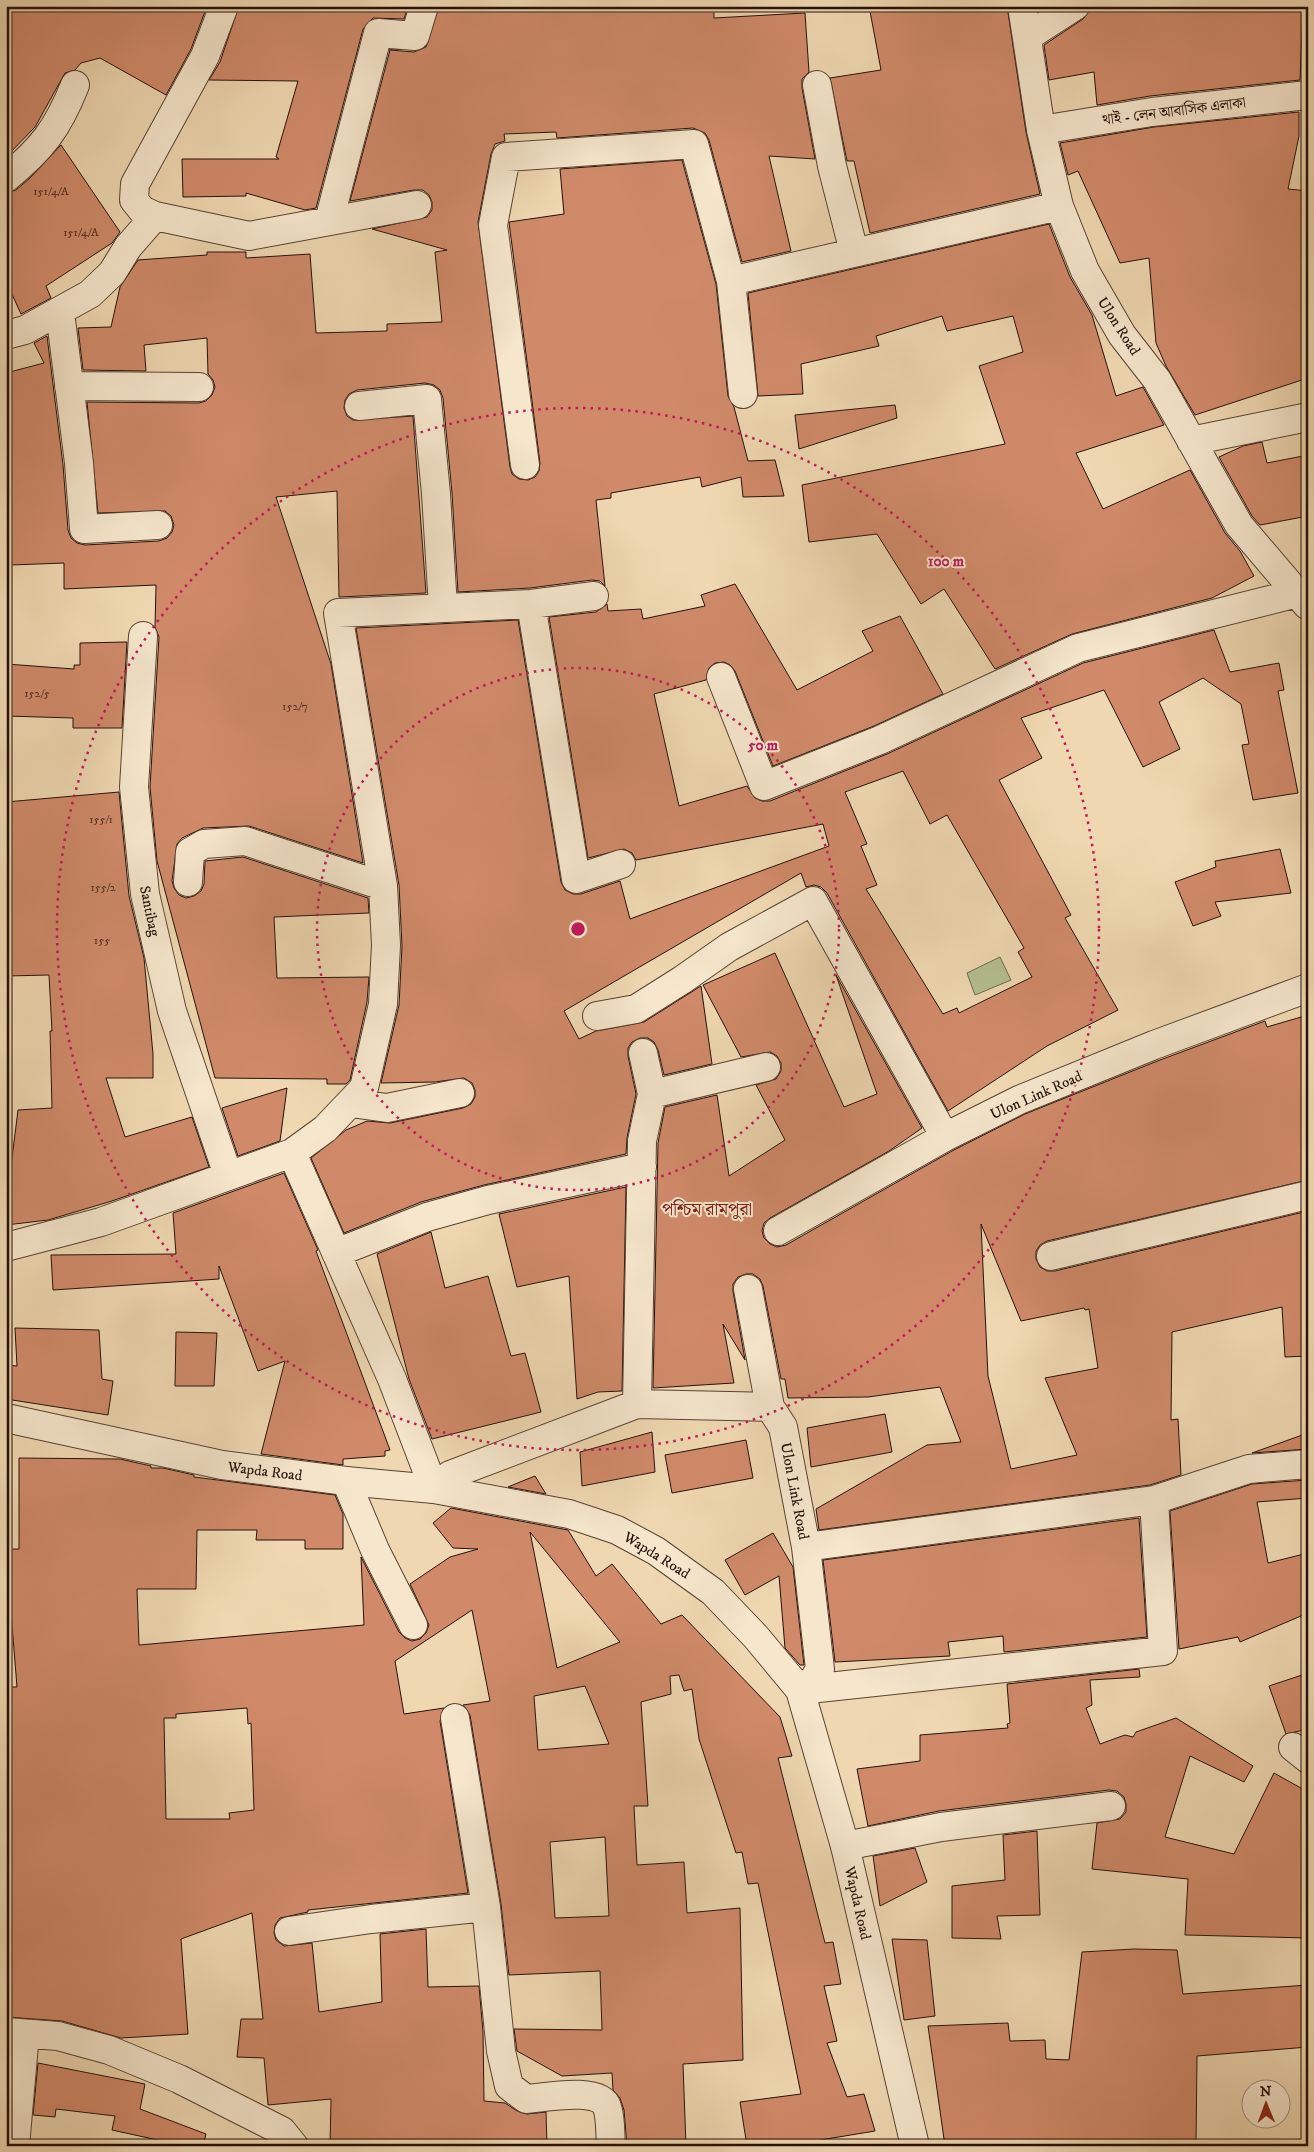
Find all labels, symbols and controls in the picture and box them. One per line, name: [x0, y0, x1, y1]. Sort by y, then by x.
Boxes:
street label: থাই - লেন আবাসিক এলাকা: [1101, 93, 1247, 130]
house number: 151/4/A: [33, 184, 69, 199]
house number: 151/4/A: [63, 225, 99, 240]
street label: Ulon Road: [1093, 294, 1145, 359]
text: 100 m: [928, 552, 965, 571]
house number: 152/5: [24, 686, 50, 701]
house number: 152/7: [282, 699, 308, 714]
text: 50 m: [747, 736, 779, 755]
house number: 155/1: [89, 812, 113, 827]
house number: 155/2: [90, 880, 116, 895]
street label: Santibag: [135, 884, 164, 939]
centre of rings: [569, 920, 587, 938]
house number: 155: [94, 933, 110, 948]
street label: Ulon Link Road: [987, 1067, 1086, 1124]
district label: পশ্চিম রামপুরা: [662, 1199, 752, 1221]
street label: Ulon Link Road: [776, 1441, 813, 1542]
street label: Wapda Road: [226, 1457, 304, 1486]
street label: Wapda Road: [619, 1527, 694, 1584]
street label: Wapda Road: [840, 1864, 875, 1942]
north arrow: [1242, 2080, 1292, 2130]
text: N: [1260, 2083, 1272, 2101]

